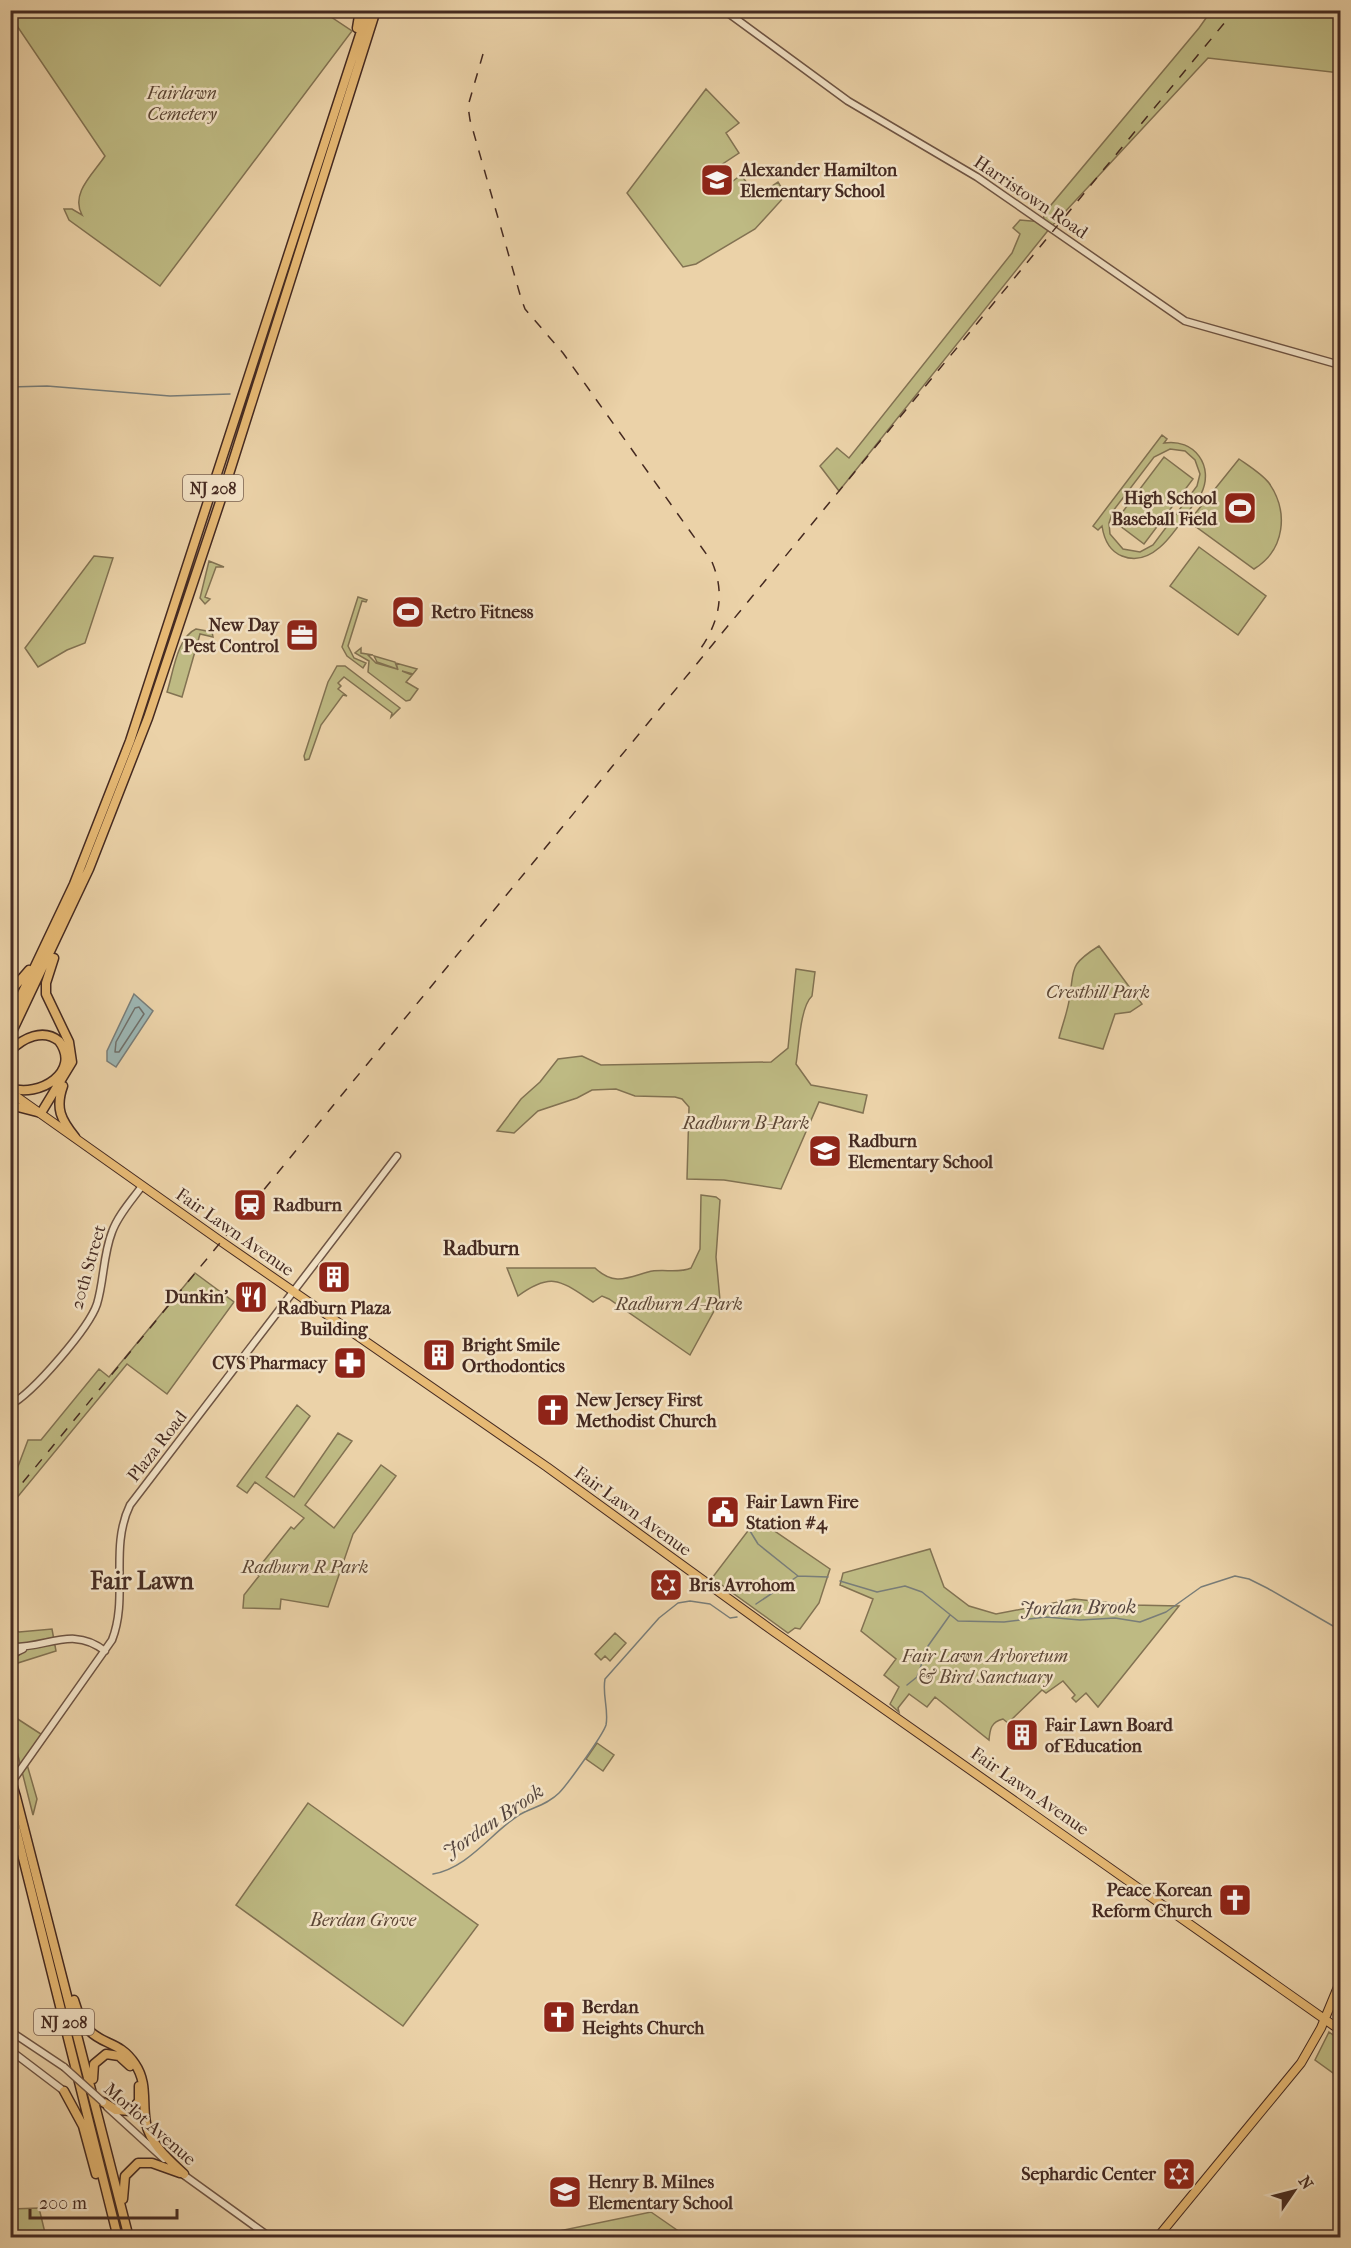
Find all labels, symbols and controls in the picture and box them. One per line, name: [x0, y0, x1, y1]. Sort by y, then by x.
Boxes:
park label: Fairlawn Cemetery: [146, 83, 217, 125]
street label: Harristown Road: [970, 152, 1092, 243]
place label: Alexander Hamilton Elementary School: [739, 160, 898, 202]
school or university icon: Alexander Hamilton Elementary School: [699, 162, 735, 198]
road number: NJ 208: [183, 475, 243, 501]
place label: High School Baseball Field: [1112, 488, 1218, 530]
sports icon: High School Baseball Field: [1222, 490, 1258, 526]
sports icon: Retro Fitness: [390, 594, 426, 630]
place label: Retro Fitness: [431, 602, 534, 623]
place label: New Day Pest Control: [183, 615, 280, 657]
office icon: New Day Pest Control: [284, 617, 320, 653]
park label: Cresthill Park: [1046, 982, 1150, 1003]
park label: Radburn B-Park: [682, 1113, 809, 1134]
place label: Radburn Elementary School: [848, 1131, 994, 1173]
school or university icon: Radburn Elementary School: [807, 1133, 843, 1169]
street label: Fair Lawn Avenue: [172, 1184, 298, 1281]
station icon: Radburn: [232, 1187, 268, 1223]
place label: Radburn: [273, 1195, 343, 1216]
street label: 20th Street: [66, 1222, 111, 1312]
district label: Radburn: [443, 1237, 520, 1260]
building icon: Radburn Plaza Building: [316, 1259, 352, 1295]
restaurant icon: Dunkin': [233, 1279, 269, 1315]
place label: Dunkin': [165, 1287, 228, 1308]
park label: Radburn A-Park: [614, 1294, 743, 1315]
place label: Radburn Plaza Building: [277, 1298, 391, 1340]
place label: Bright Smile Orthodontics: [462, 1335, 565, 1377]
building icon: Bright Smile Orthodontics: [421, 1337, 457, 1373]
pharmacy icon: CVS Pharmacy: [332, 1345, 368, 1381]
place label: CVS Pharmacy: [212, 1353, 328, 1374]
place label: New Jersey First Methodist Church: [575, 1390, 717, 1432]
church icon: New Jersey First Methodist Church: [535, 1392, 571, 1428]
street label: Plaza Road: [123, 1406, 192, 1486]
street label: Fair Lawn Avenue: [570, 1462, 695, 1561]
place label: Fair Lawn Fire Station #4: [745, 1492, 859, 1534]
public building icon: Fair Lawn Fire Station #4: [705, 1494, 741, 1530]
park label: Radburn R Park: [241, 1557, 368, 1578]
district label: Fair Lawn: [89, 1567, 195, 1595]
synagogue icon: Bris Avrohom: [648, 1567, 684, 1603]
place label: Bris Avrohom: [689, 1575, 796, 1596]
water label: Jordan Brook: [1019, 1595, 1137, 1620]
park label: Fair Lawn Arboretum & Bird Sanctuary: [901, 1646, 1068, 1688]
place label: Fair Lawn Board of Education: [1044, 1715, 1174, 1757]
building icon: Fair Lawn Board of Education: [1004, 1717, 1040, 1753]
street label: Fair Lawn Avenue: [967, 1743, 1093, 1840]
water label: Jordan Brook: [438, 1779, 548, 1864]
place label: Peace Korean Reform Church: [1091, 1880, 1213, 1922]
church icon: Peace Korean Reform Church: [1217, 1882, 1253, 1918]
park label: Berdan Grove: [309, 1910, 417, 1931]
place label: Berdan Heights Church: [582, 1997, 705, 2039]
church icon: Berdan Heights Church: [541, 1999, 577, 2035]
road number: NJ 208: [34, 2009, 94, 2035]
street label: Morlot Avenue: [99, 2079, 200, 2170]
synagogue icon: Sephardic Center: [1161, 2156, 1197, 2192]
north arrow: [1264, 2161, 1324, 2221]
place label: Sephardic Center: [1021, 2164, 1156, 2185]
place label: Henry B. Milnes Elementary School: [588, 2172, 734, 2214]
text: N: [1295, 2172, 1318, 2194]
school or university icon: Henry B. Milnes Elementary School: [547, 2174, 583, 2210]
scale bar: [30, 2182, 177, 2220]
text: 200 m: [39, 2193, 87, 2214]

